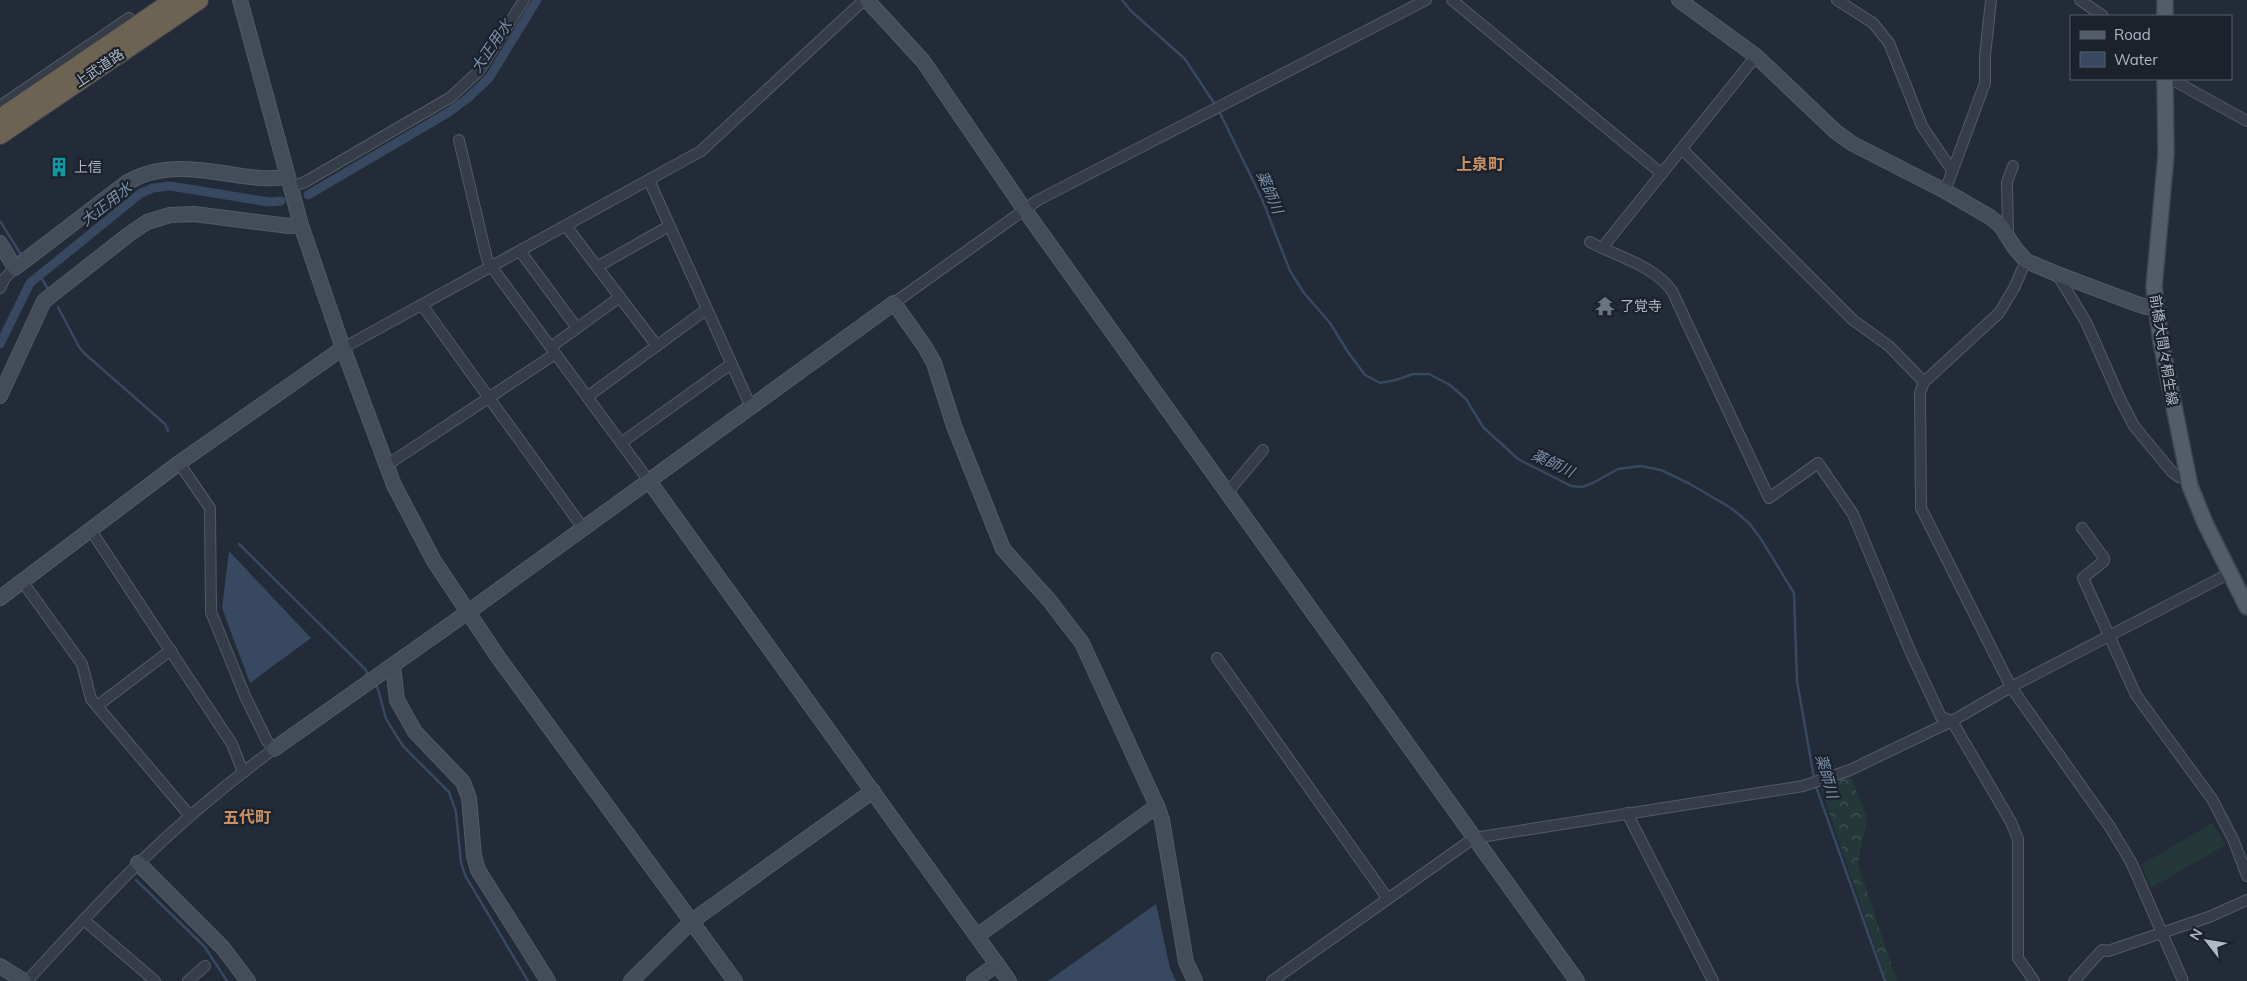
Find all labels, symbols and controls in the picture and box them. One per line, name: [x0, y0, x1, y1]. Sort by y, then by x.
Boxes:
water label: 大正用水: [466, 14, 517, 76]
legend: [2070, 15, 2232, 80]
text: Road: [2114, 25, 2151, 44]
street label: 上武道路: [71, 45, 127, 91]
text: Water: [2114, 50, 2158, 69]
district label: 上泉町: [1456, 154, 1504, 174]
building icon: 上信: [48, 156, 70, 178]
place label: 上信: [74, 158, 102, 176]
water label: 薬師川: [1252, 168, 1288, 218]
water label: 大正用水: [77, 177, 137, 230]
street label: 前橋大間々桐生線: [2146, 293, 2182, 407]
temple icon: 了覚寺: [1594, 295, 1616, 317]
place label: 了覚寺: [1620, 297, 1662, 315]
water label: 薬師川: [1529, 445, 1579, 482]
water label: 薬師川: [1812, 752, 1843, 802]
district label: 五代町: [223, 807, 271, 827]
north arrow: [2182, 916, 2232, 966]
text: N: [2185, 925, 2206, 943]

